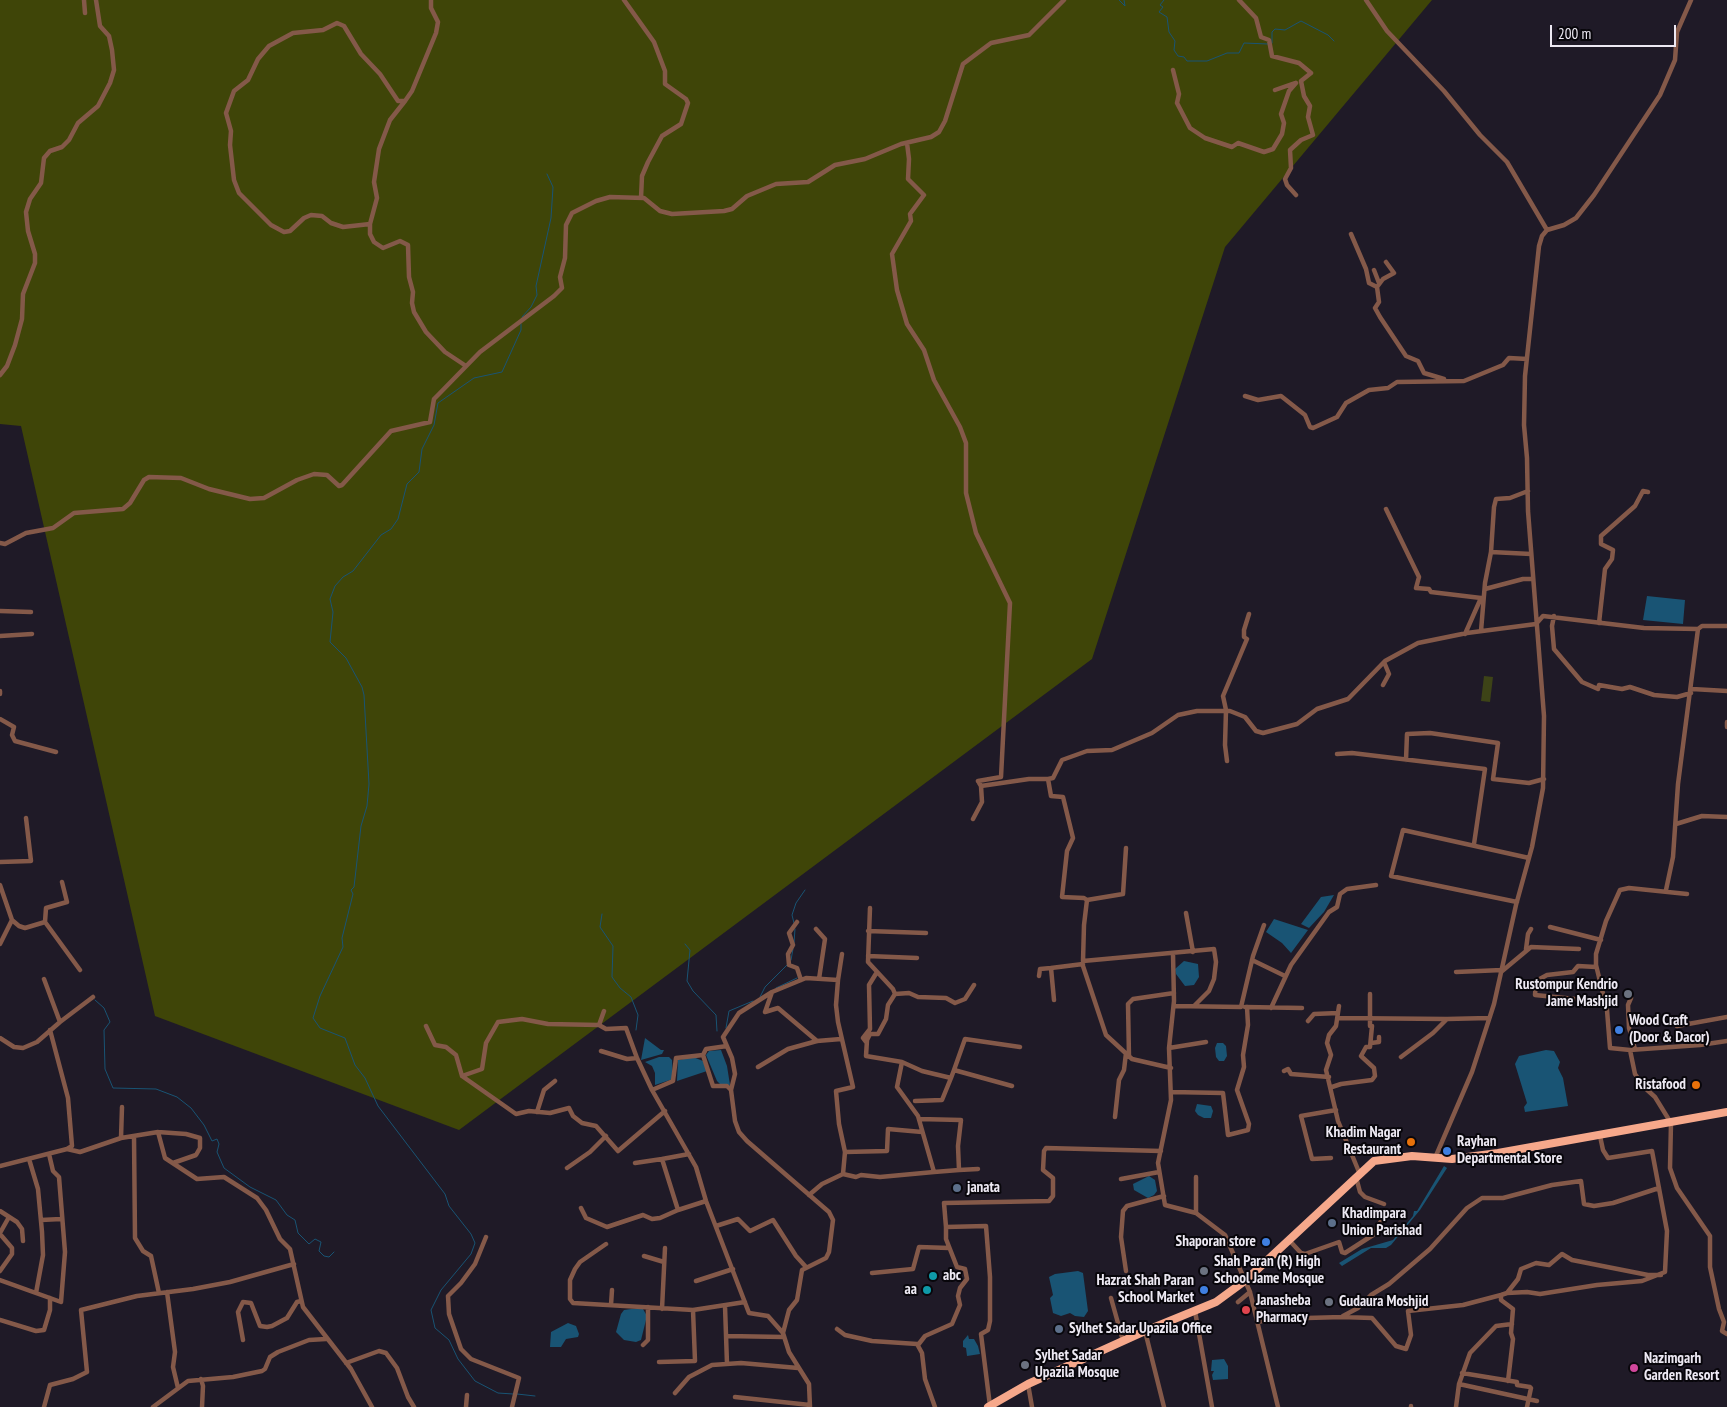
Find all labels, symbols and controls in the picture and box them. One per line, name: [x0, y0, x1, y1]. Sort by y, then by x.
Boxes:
scale bar: [1552, 15, 1678, 47]
text: 200 m: [1558, 24, 1591, 43]
place label: Rustompur Kendrio Jame Mashjid: [1515, 976, 1618, 1011]
marker: Rustompur Kendrio Jame Mashjid: [1622, 988, 1634, 1000]
place label: Wood Craft (Door & Dacor): [1629, 1012, 1710, 1047]
marker: Wood Craft (Door & Dacor): [1613, 1024, 1625, 1036]
place label: Ristafood: [1635, 1076, 1686, 1094]
marker: Ristafood: [1690, 1079, 1702, 1091]
place label: Khadim Nagar Restaurant: [1326, 1124, 1401, 1159]
place label: Rayhan Departmental Store: [1457, 1133, 1562, 1168]
marker: Khadim Nagar Restaurant: [1405, 1136, 1417, 1148]
marker: Rayhan Departmental Store: [1441, 1145, 1453, 1157]
place label: janata: [967, 1179, 1000, 1197]
marker: janata: [951, 1182, 963, 1194]
place label: Khadimpara Union Parishad: [1342, 1205, 1422, 1240]
marker: Khadimpara Union Parishad: [1326, 1217, 1338, 1229]
place label: Shaporan store: [1176, 1233, 1256, 1251]
marker: Shaporan store: [1260, 1236, 1272, 1248]
place label: Shah Paran (R) High School Jame Mosque: [1214, 1253, 1324, 1288]
marker: Shah Paran (R) High School Jame Mosque: [1198, 1265, 1210, 1277]
place label: abc: [943, 1267, 961, 1285]
marker: abc: [927, 1270, 939, 1282]
place label: Hazrat Shah Paran School Market: [1096, 1272, 1194, 1307]
place label: aa: [905, 1281, 917, 1299]
marker: aa: [921, 1284, 933, 1296]
marker: Hazrat Shah Paran School Market: [1198, 1284, 1210, 1296]
place label: Janasheba Pharmacy: [1256, 1292, 1311, 1327]
place label: Gudaura Moshjid: [1339, 1293, 1428, 1311]
marker: Gudaura Moshjid: [1323, 1296, 1335, 1308]
marker: Janasheba Pharmacy: [1240, 1304, 1252, 1316]
place label: Sylhet Sadar Upazila Office: [1069, 1320, 1212, 1338]
marker: Sylhet Sadar Upazila Office: [1053, 1323, 1065, 1335]
place label: Sylhet Sadar Upazila Mosque: [1035, 1347, 1119, 1382]
place label: Nazimgarh Garden Resort: [1644, 1350, 1719, 1385]
marker: Sylhet Sadar Upazila Mosque: [1019, 1359, 1031, 1371]
marker: Nazimgarh Garden Resort: [1628, 1362, 1640, 1374]

